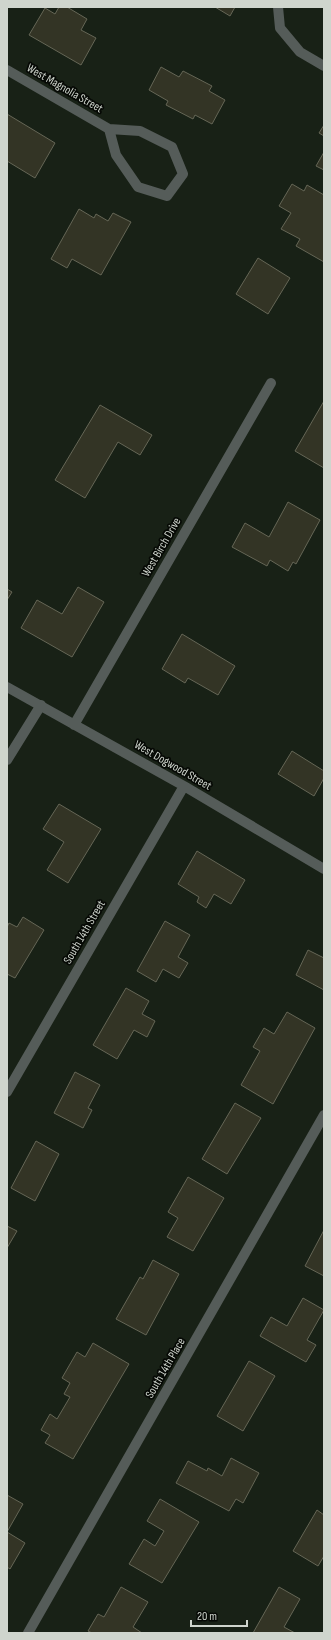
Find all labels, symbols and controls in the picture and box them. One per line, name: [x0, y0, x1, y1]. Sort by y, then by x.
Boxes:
street label: West Magnolia Street: [24, 61, 106, 116]
street label: West Birch Drive: [138, 515, 184, 580]
street label: West Dogwood Street: [131, 737, 214, 794]
street label: South 14th Street: [60, 897, 109, 967]
street label: South 14th Place: [142, 1335, 189, 1401]
scale bar: [191, 1602, 247, 1628]
text: 20 m: [197, 1609, 217, 1624]

